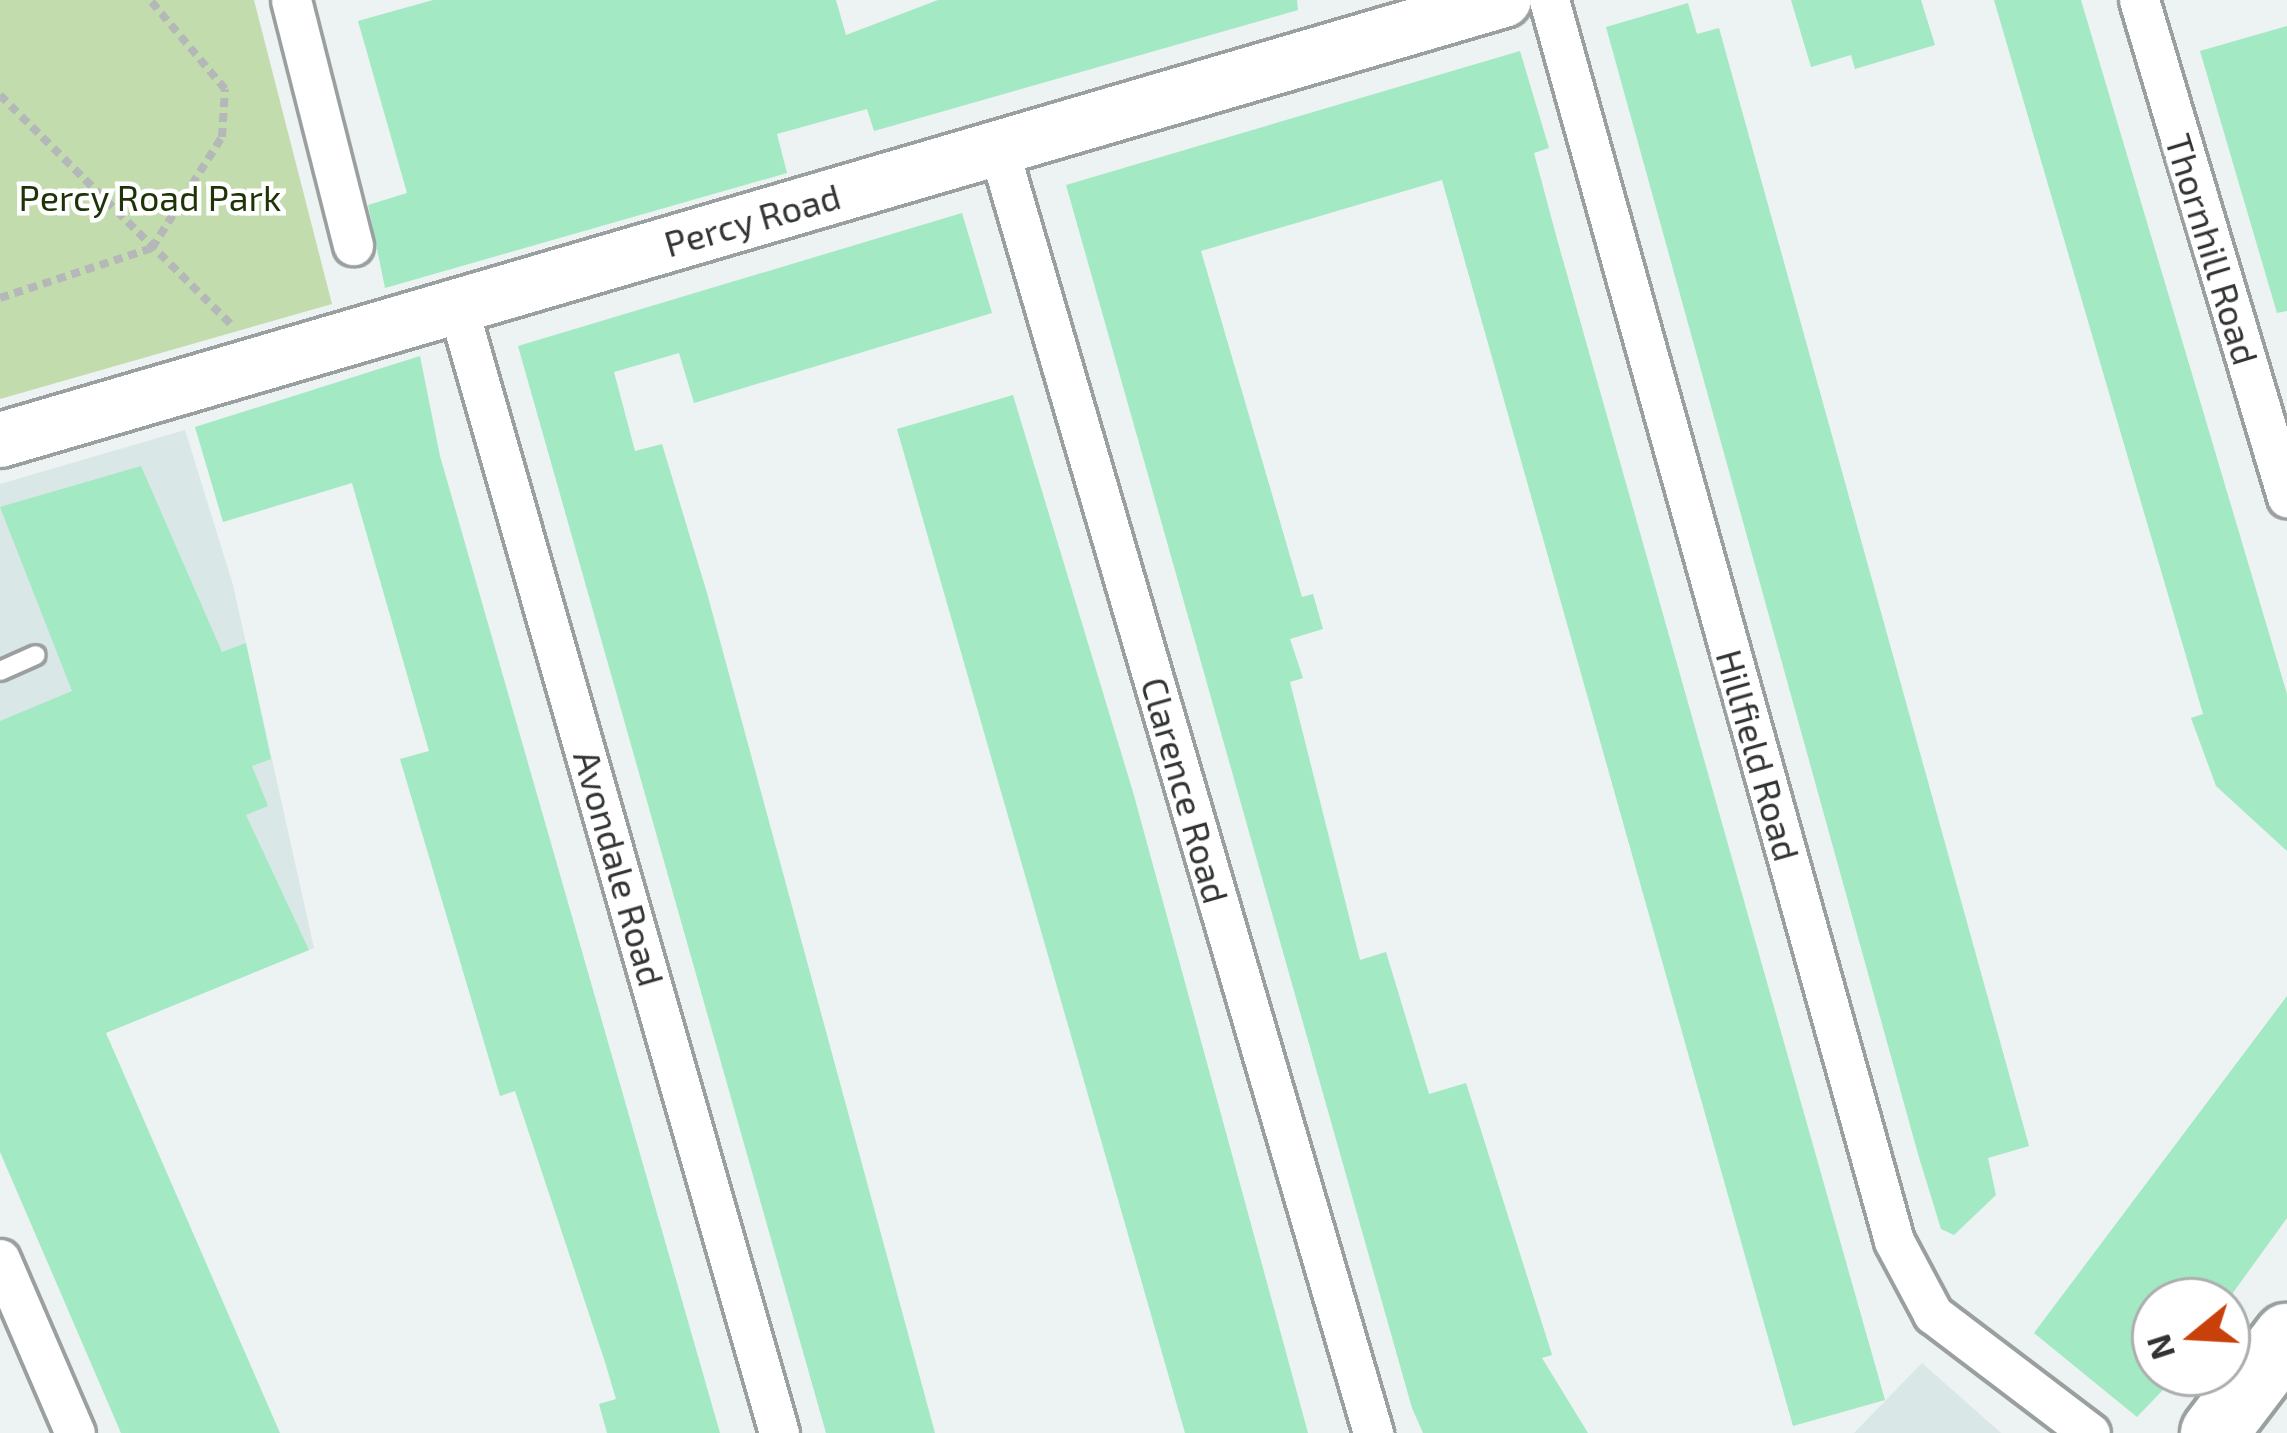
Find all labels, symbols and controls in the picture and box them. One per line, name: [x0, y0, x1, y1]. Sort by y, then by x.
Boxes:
street label: Thornhill Road: [2157, 128, 2269, 370]
street label: Percy Road: [659, 173, 845, 265]
park label: Percy Road Park: [18, 175, 282, 219]
street label: Hillfield Road: [1708, 644, 1810, 866]
street label: Clarence Road: [1133, 672, 1239, 908]
street label: Avondale Road: [566, 745, 674, 991]
north arrow: [2131, 1277, 2251, 1397]
text: N: [2137, 1330, 2182, 1365]

